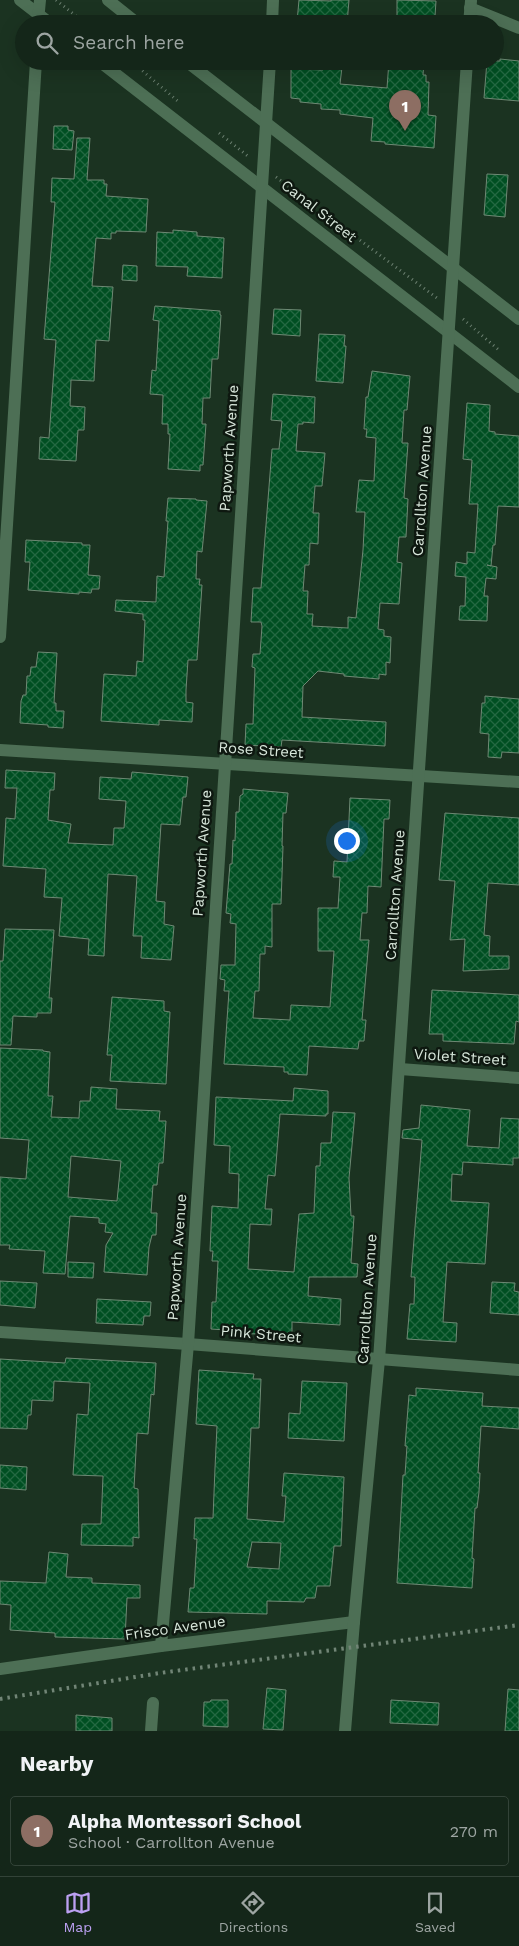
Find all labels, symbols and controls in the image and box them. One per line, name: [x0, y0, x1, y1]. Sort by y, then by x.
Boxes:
search box: [15, 15, 504, 70]
icon: search: [33, 29, 61, 57]
text: Search here: [73, 31, 184, 54]
pin: 1: [389, 90, 421, 131]
street label: Canal Street: [278, 176, 361, 247]
street label: Papworth Avenue: [216, 384, 242, 512]
street label: Carrollton Avenue: [408, 425, 436, 557]
street label: Rose Street: [218, 738, 305, 762]
street label: Papworth Avenue: [189, 789, 215, 917]
your location: [334, 828, 360, 854]
street label: Carrollton Avenue: [381, 829, 409, 961]
street label: Violet Street: [413, 1045, 507, 1069]
street label: Papworth Avenue: [164, 1193, 190, 1321]
street label: Carrollton Avenue: [353, 1233, 381, 1365]
street label: Pink Street: [220, 1322, 303, 1347]
street label: Frisco Avenue: [123, 1612, 227, 1644]
text: Nearby: [20, 1751, 93, 1776]
text: Alpha Montessori School: [68, 1810, 301, 1833]
text: 1: [34, 1822, 40, 1841]
text: 270 m: [450, 1822, 498, 1841]
text: School · Carrollton Avenue: [68, 1833, 275, 1852]
tab: Map: [63, 1889, 92, 1935]
tab: Directions: [219, 1889, 288, 1935]
tab: Saved: [415, 1889, 456, 1935]

